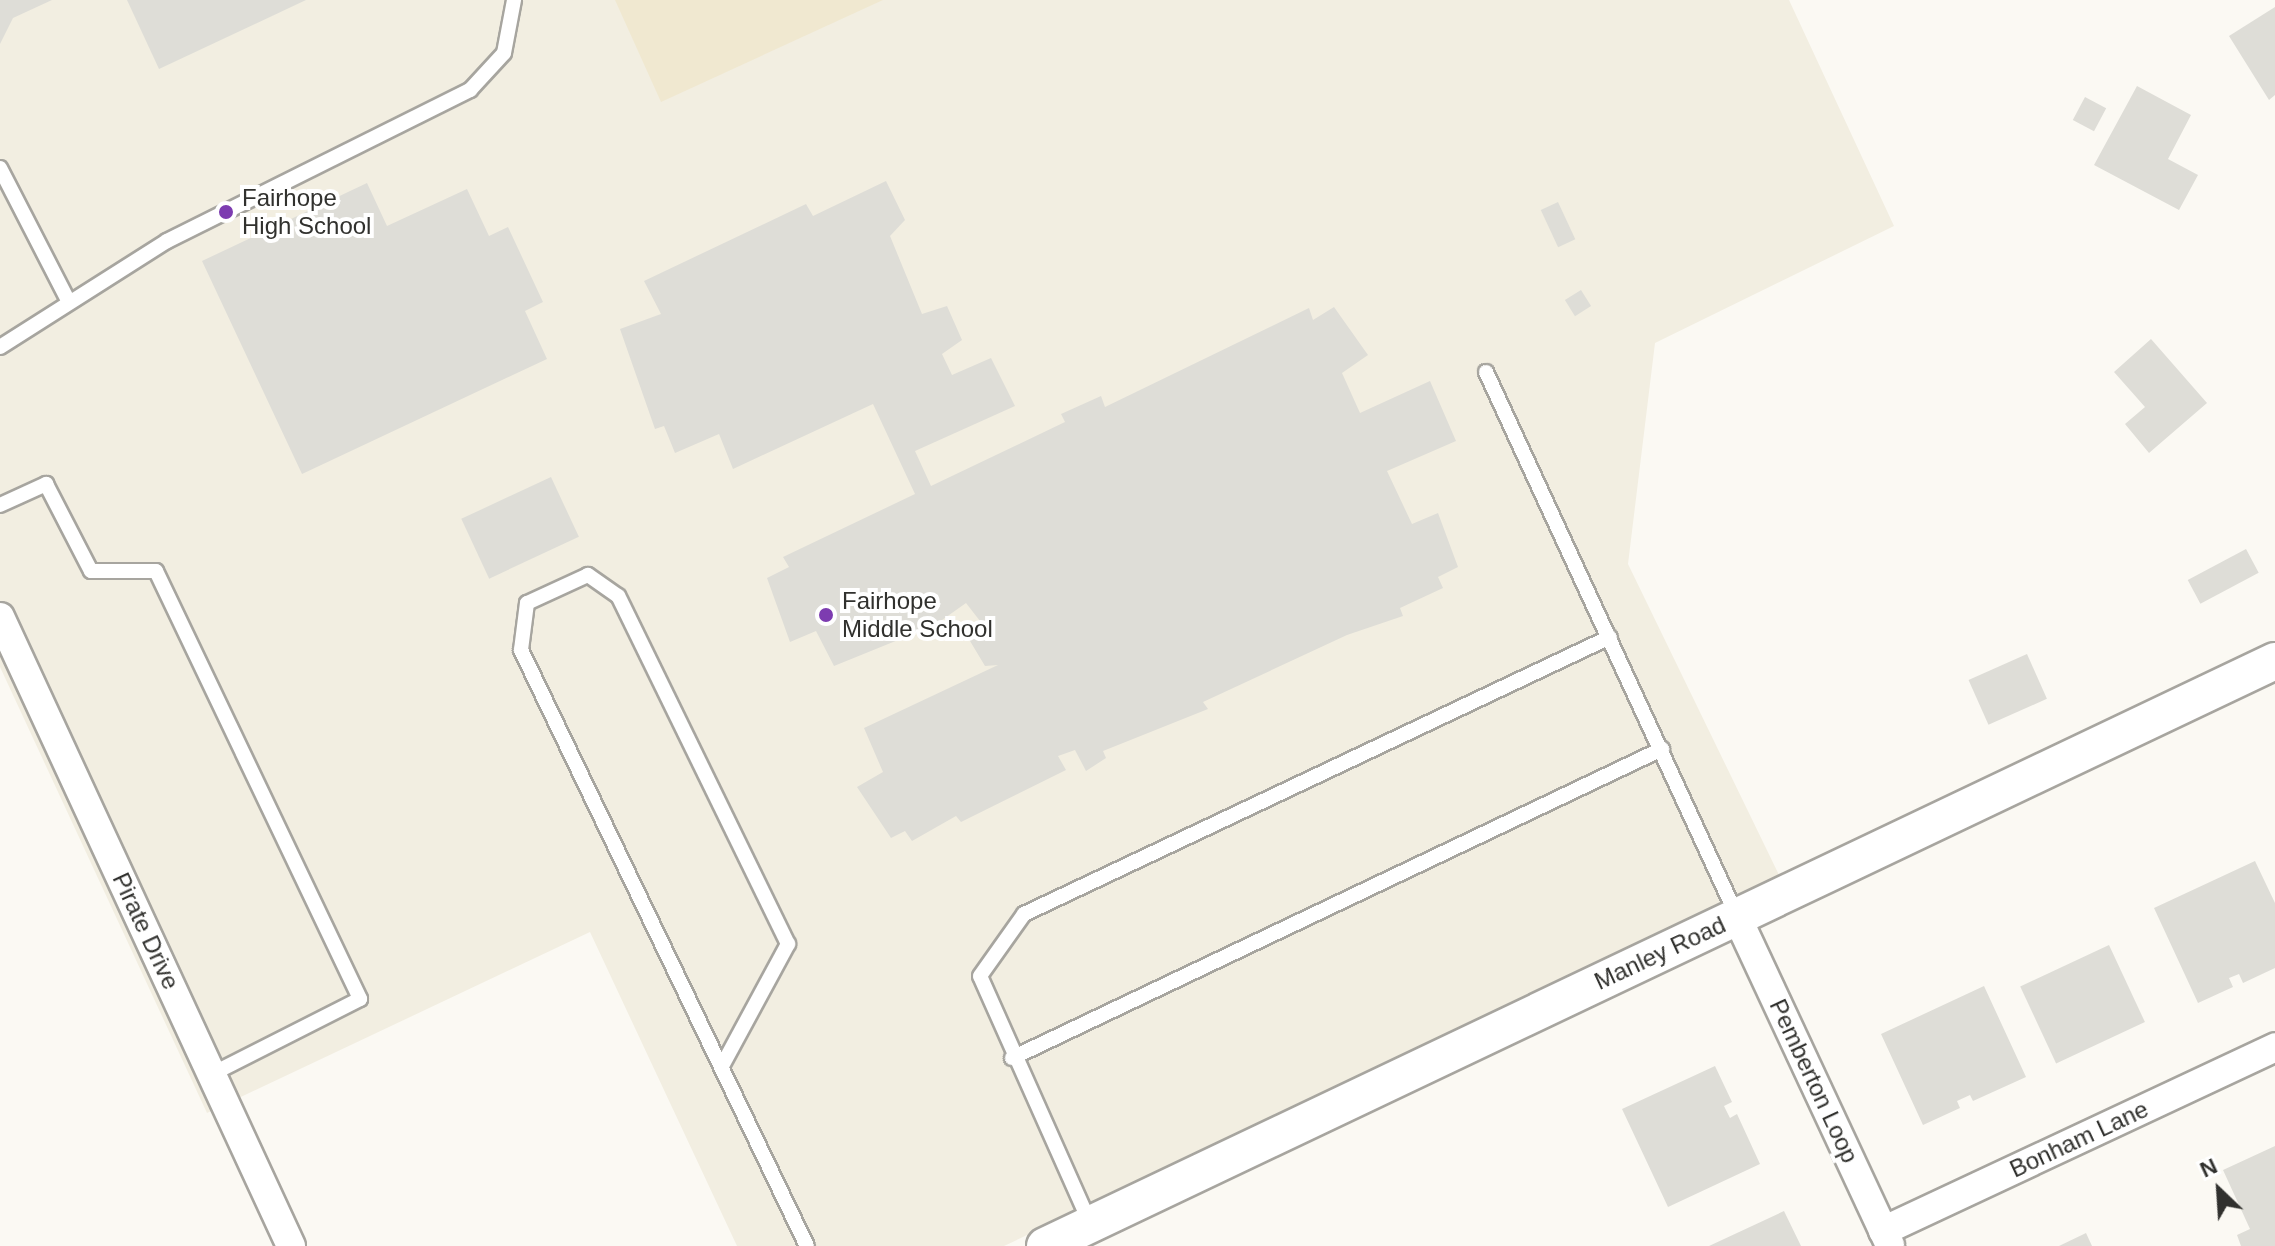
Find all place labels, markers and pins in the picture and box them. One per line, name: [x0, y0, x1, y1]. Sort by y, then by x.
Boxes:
place label: Fairhope High School: [242, 184, 371, 240]
marker: Fairhope High School: [217, 203, 235, 221]
place label: Fairhope Middle School: [842, 587, 993, 643]
marker: Fairhope Middle School: [817, 606, 835, 624]

